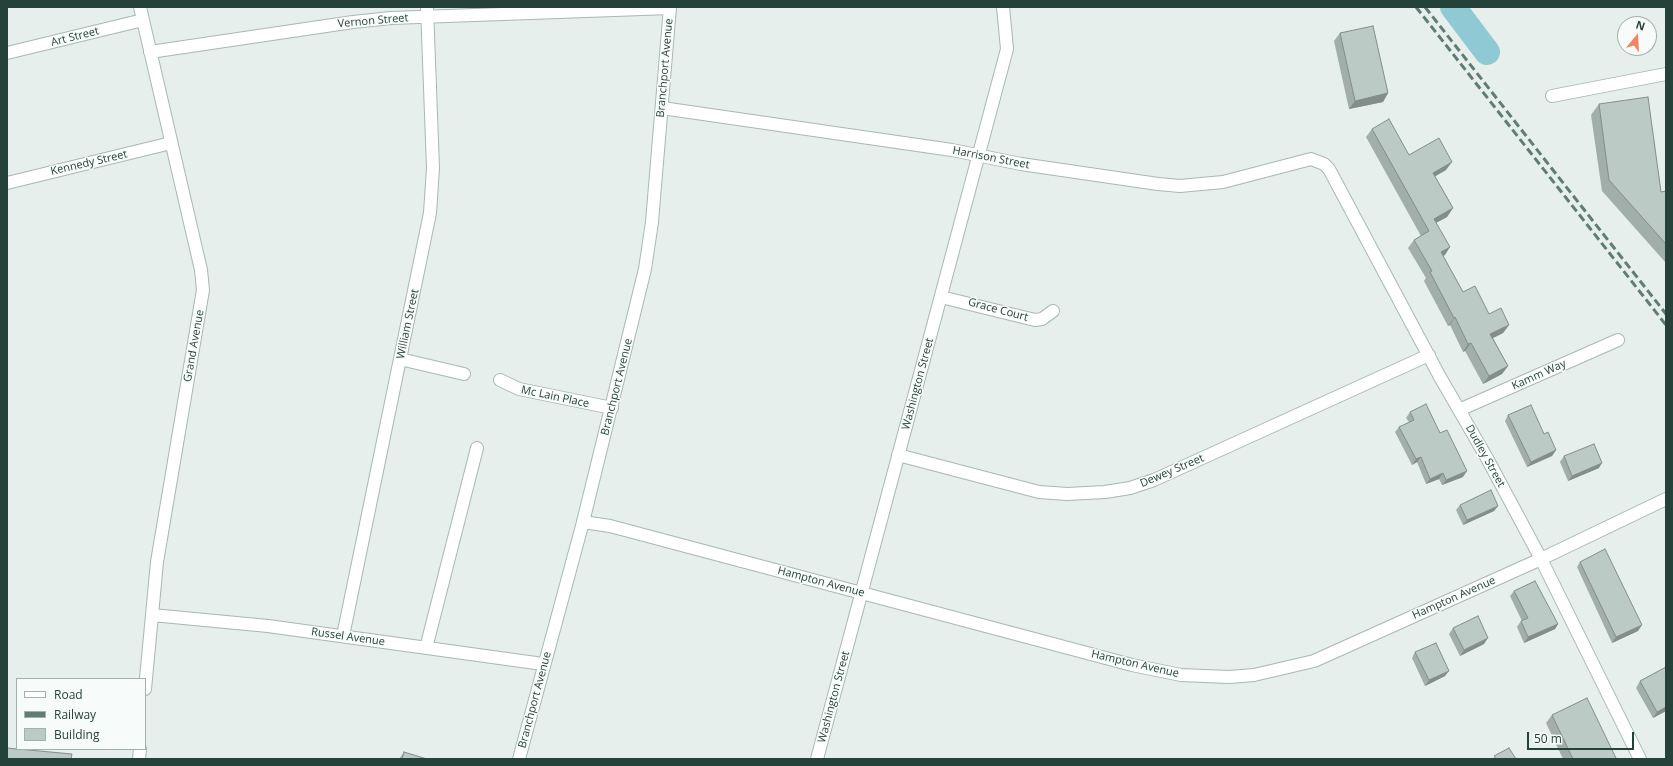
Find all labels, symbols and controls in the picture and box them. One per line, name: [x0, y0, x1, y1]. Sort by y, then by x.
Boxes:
street label: Vernon Street: [337, 11, 409, 31]
north arrow: [1617, 16, 1657, 56]
text: N: [1634, 17, 1647, 34]
street label: Branchport Avenue: [654, 18, 676, 118]
street label: Art Street: [50, 25, 100, 49]
street label: Harrison Street: [951, 144, 1031, 172]
street label: Kennedy Street: [49, 148, 129, 178]
street label: William Street: [394, 288, 422, 360]
street label: Grace Court: [967, 296, 1029, 324]
street label: Grand Avenue: [181, 309, 207, 383]
street label: Branchport Avenue: [599, 337, 635, 437]
street label: Washington Street: [899, 337, 937, 431]
street label: Kamm Way: [1510, 357, 1568, 393]
street label: Mc Lain Place: [520, 383, 590, 411]
street label: Dudley Street: [1462, 422, 1508, 490]
street label: Dewey Street: [1138, 452, 1206, 490]
street label: Hampton Avenue: [776, 564, 866, 600]
street label: Hampton Avenue: [1410, 574, 1498, 622]
street label: Russel Avenue: [310, 625, 386, 649]
street label: Hampton Avenue: [1090, 647, 1180, 681]
street label: Branchport Avenue: [516, 650, 554, 750]
street label: Washington Street: [815, 650, 853, 744]
legend: [16, 678, 146, 750]
text: Road: [54, 686, 83, 703]
text: Railway: [54, 706, 96, 723]
scale bar: [1529, 724, 1636, 750]
text: Building: [54, 726, 99, 743]
text: 50 m: [1534, 730, 1562, 747]

